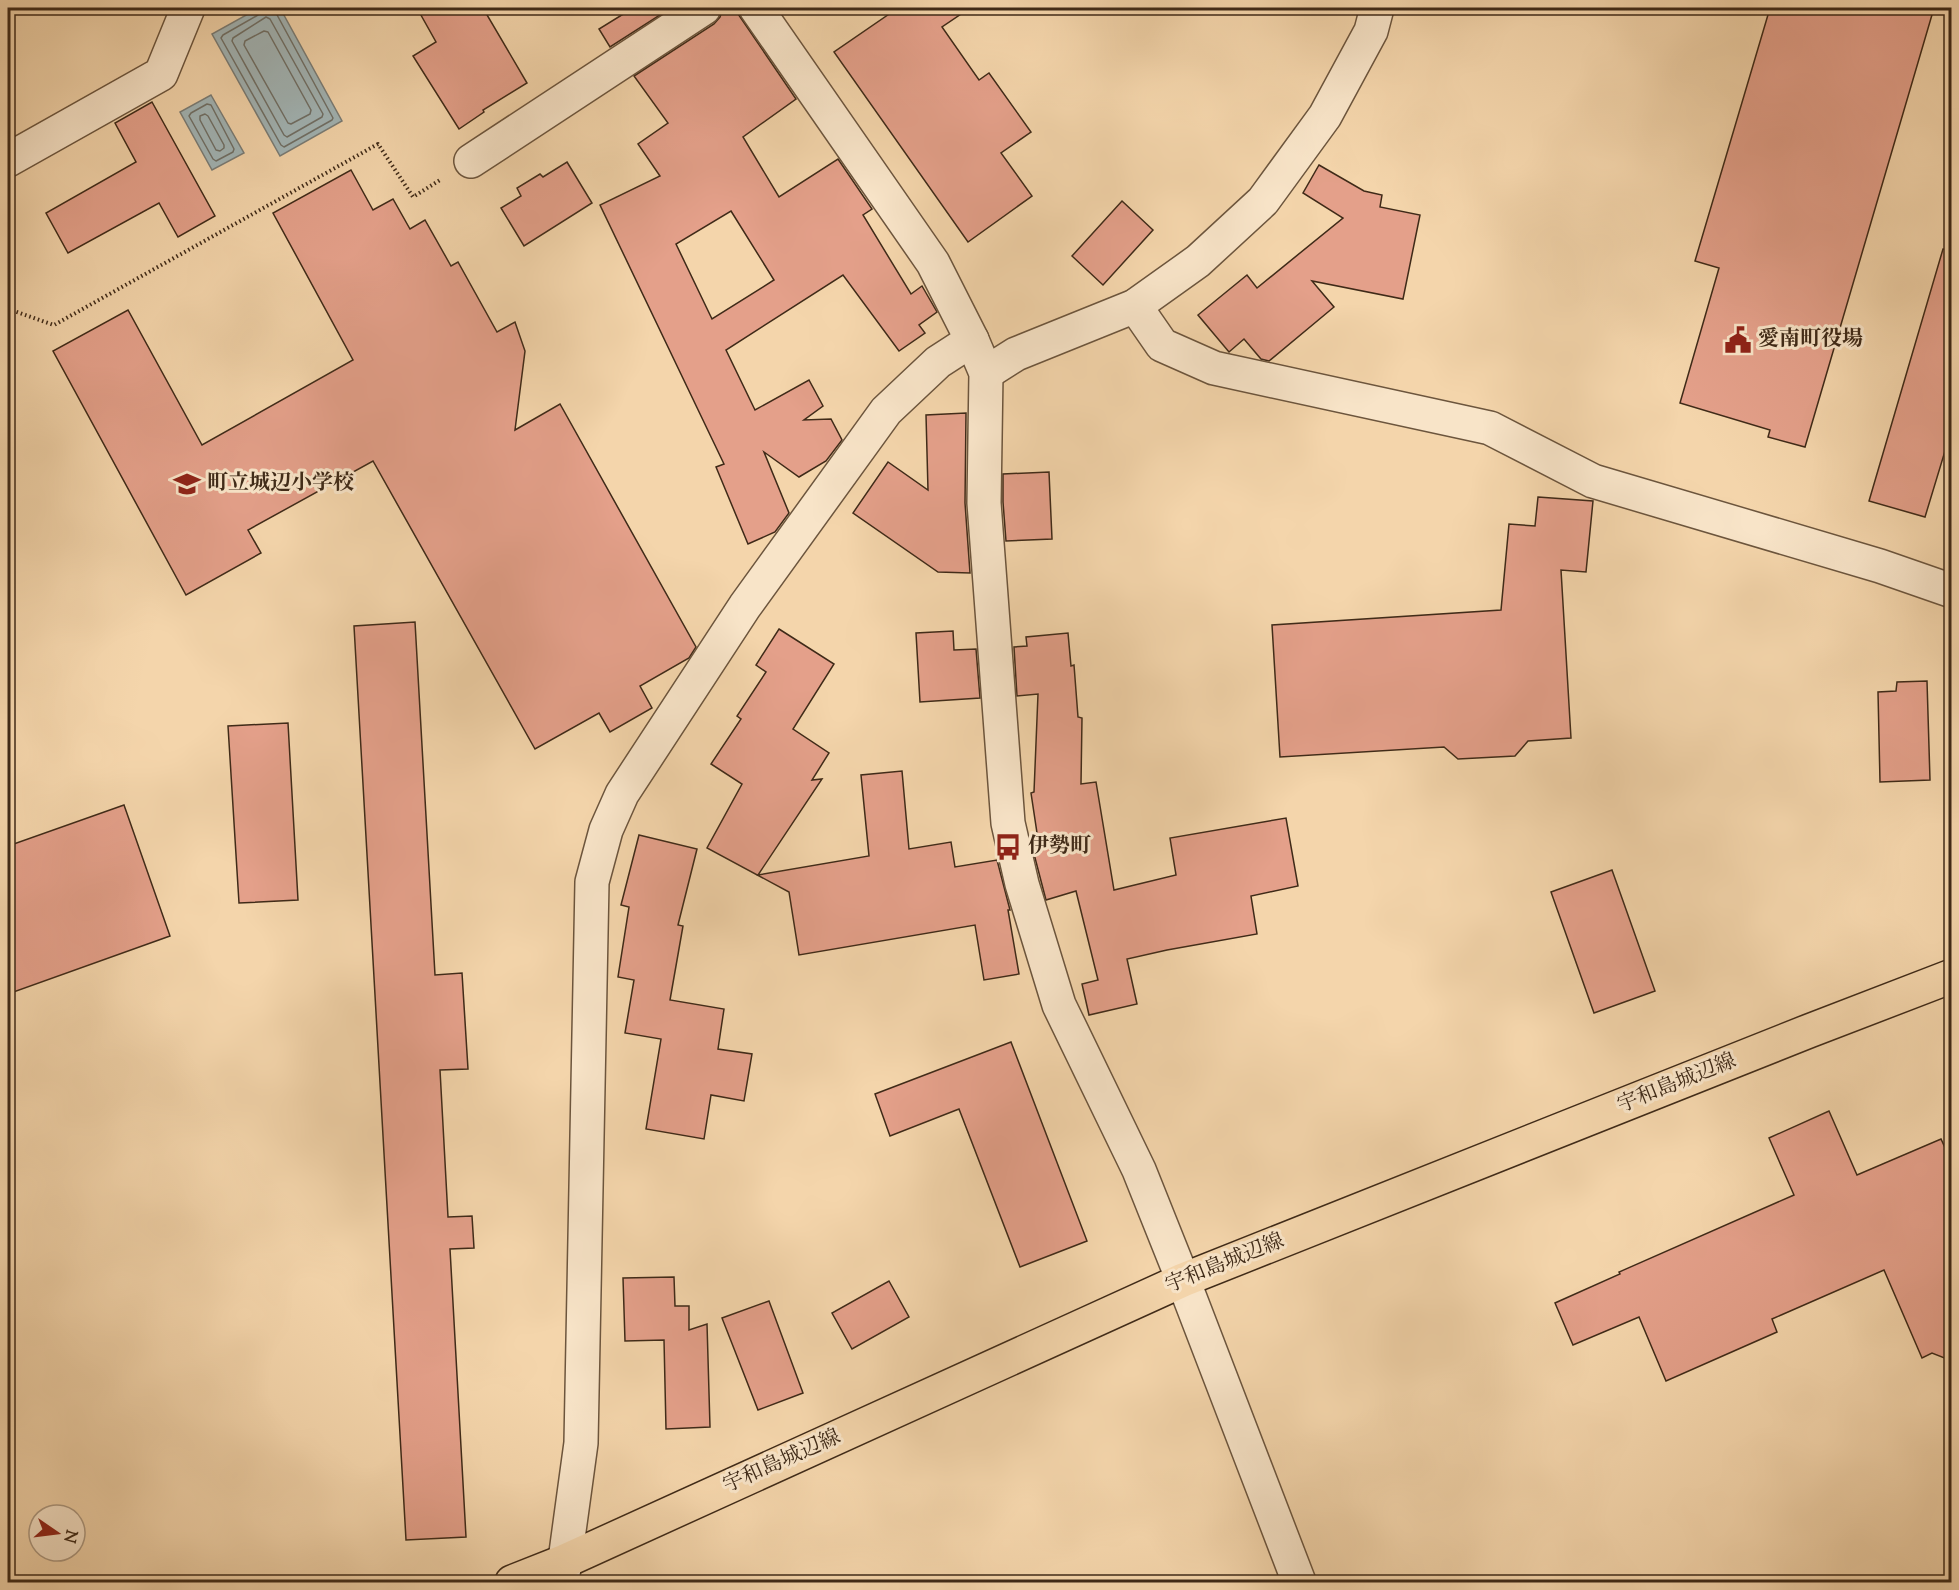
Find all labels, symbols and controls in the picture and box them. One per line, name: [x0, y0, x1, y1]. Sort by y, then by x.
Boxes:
public building icon: 愛南町役場: [1723, 325, 1753, 355]
place label: 愛南町役場: [1758, 325, 1863, 355]
school or university icon: 町立城辺小学校: [172, 469, 202, 499]
place label: 町立城辺小学校: [207, 469, 354, 499]
bus stop icon: 伊勢町: [993, 832, 1023, 862]
place label: 伊勢町: [1028, 832, 1091, 862]
street label: 宇和島城辺線: [1613, 1046, 1741, 1122]
street label: 宇和島城辺線: [1161, 1226, 1289, 1302]
street label: 宇和島城辺線: [718, 1423, 846, 1501]
north arrow: [27, 1503, 87, 1563]
text: N: [56, 1527, 82, 1545]

